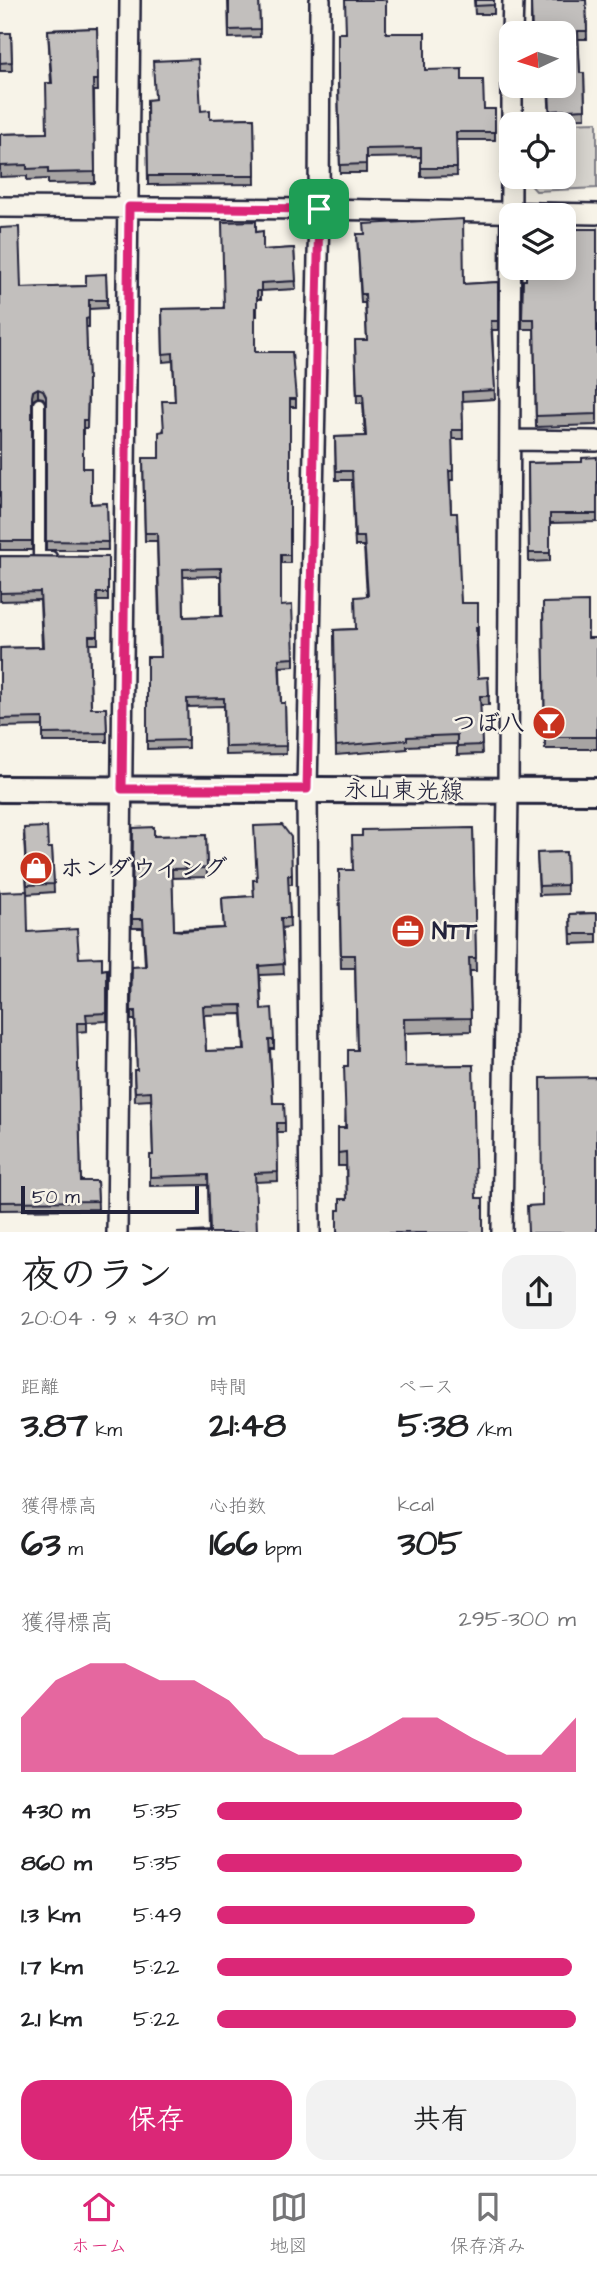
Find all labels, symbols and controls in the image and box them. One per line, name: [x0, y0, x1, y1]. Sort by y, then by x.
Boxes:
north arrow: [499, 21, 576, 98]
map controls: [499, 21, 576, 280]
button: locate: [499, 112, 576, 189]
pin: [289, 179, 349, 239]
icon: arrive: [300, 190, 338, 228]
button: layers: [499, 203, 576, 280]
bar icon: つぼ八: [530, 704, 568, 742]
place label: つぼ八: [452, 707, 524, 741]
street label: 永山東光線: [344, 773, 464, 809]
shop icon: ホンダウイング: [17, 849, 55, 887]
place label: ホンダウイング: [60, 852, 228, 886]
office icon: NTT: [389, 912, 427, 950]
place label: NTT: [432, 915, 478, 949]
scale bar: [21, 1184, 200, 1215]
text: 50 m: [32, 1184, 80, 1211]
text: 夜のラン: [21, 1250, 173, 1302]
button: share: [502, 1255, 576, 1329]
text: 20:04 · 9 × 430 m: [21, 1302, 216, 1334]
text: 距離: [21, 1374, 59, 1401]
text: 時間: [209, 1374, 247, 1401]
text: ペース: [398, 1374, 454, 1401]
text: 3.87: [21, 1401, 88, 1450]
text: 21:48: [209, 1401, 286, 1450]
text: 5:38: [398, 1401, 469, 1450]
text: km: [88, 1417, 122, 1444]
text: /km: [469, 1417, 512, 1444]
text: kcal: [398, 1492, 434, 1519]
text: 獲得標高: [21, 1493, 97, 1520]
text: 心拍数: [209, 1493, 266, 1520]
text: 305: [398, 1519, 462, 1568]
text: 63: [21, 1520, 61, 1569]
text: 166: [209, 1520, 258, 1569]
text: m: [61, 1536, 83, 1563]
text: bpm: [258, 1536, 301, 1563]
text: 295–300 m: [458, 1603, 576, 1635]
text: 獲得標高: [21, 1607, 113, 1639]
text: 430 m: [21, 1795, 90, 1827]
text: 5:35: [133, 1795, 181, 1827]
text: 860 m: [21, 1847, 92, 1879]
text: 5:35: [133, 1847, 181, 1879]
text: 1.3 km: [21, 1899, 80, 1931]
text: 5:49: [133, 1899, 182, 1931]
text: 1.7 km: [21, 1951, 83, 1983]
text: 5:22: [133, 1951, 179, 1983]
text: 2.1 km: [21, 2003, 82, 2035]
text: 5:22: [133, 2003, 179, 2035]
button: 保存: [21, 2080, 292, 2160]
button: 共有: [306, 2080, 576, 2160]
tab: ホーム: [71, 2188, 127, 2260]
tab: 地図: [270, 2188, 308, 2260]
tab: 保存済み: [450, 2188, 526, 2260]

